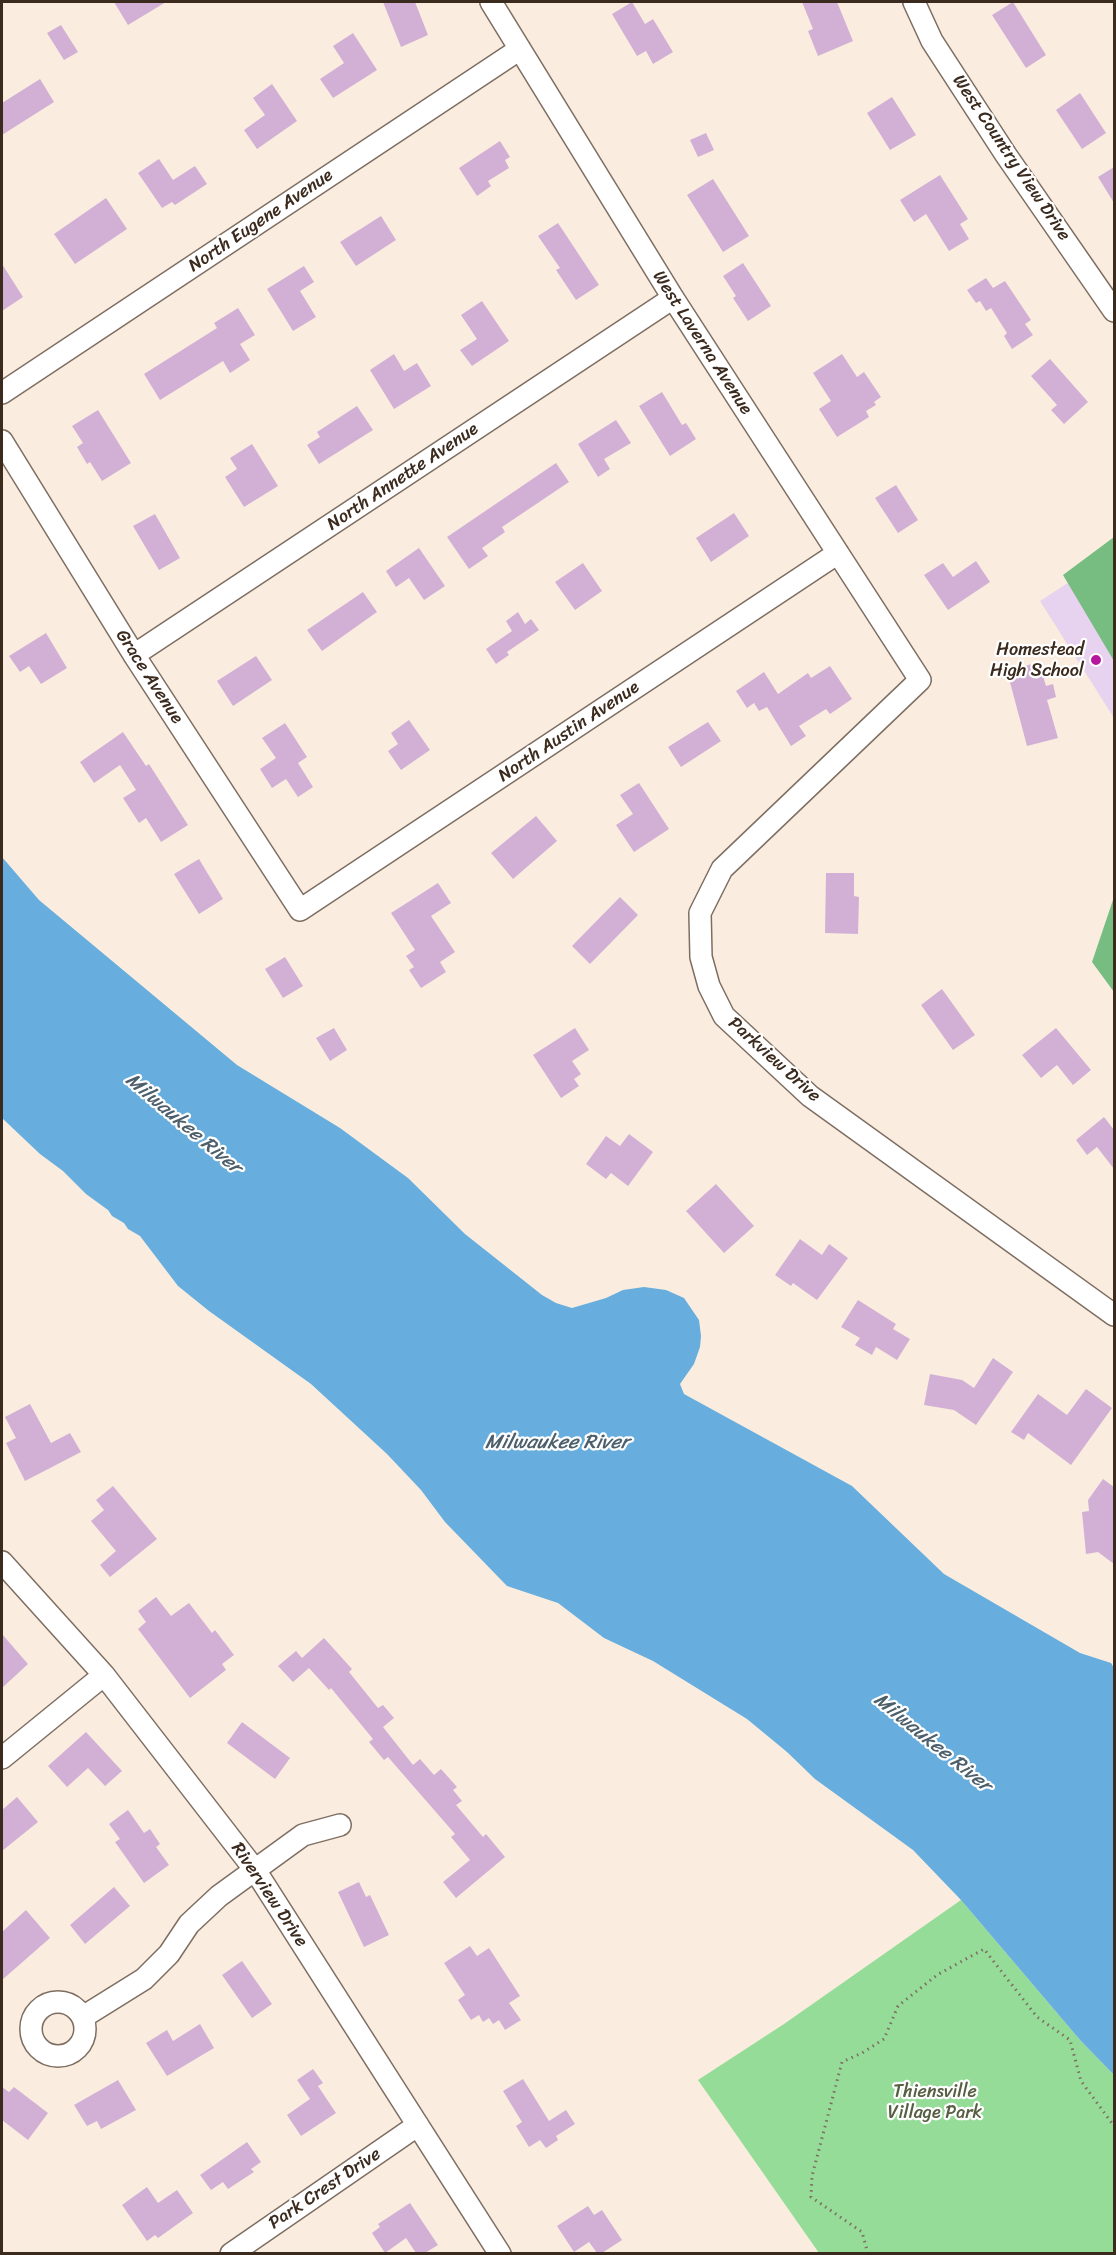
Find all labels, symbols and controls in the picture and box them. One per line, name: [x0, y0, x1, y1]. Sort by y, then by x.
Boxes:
street label: West Country View Drive: [947, 71, 1075, 245]
street label: North Eugene Avenue: [185, 165, 337, 277]
street label: West Laverna Avenue: [647, 267, 757, 419]
street label: North Annette Avenue: [323, 418, 483, 536]
street label: Grace Avenue: [111, 626, 187, 728]
place label: Homestead High School: [990, 639, 1084, 682]
marker: Homestead High School: [1089, 653, 1103, 667]
street label: North Austin Avenue: [494, 677, 644, 787]
street label: Parkview Drive: [723, 1013, 825, 1107]
water label: Milwaukee River: [120, 1069, 246, 1179]
water label: Milwaukee River: [485, 1431, 629, 1455]
water label: Milwaukee River: [869, 1688, 995, 1798]
street label: Riverview Drive: [226, 1839, 312, 1951]
park label: Thiensville Village Park: [888, 2081, 982, 2124]
street label: Park Crest Drive: [265, 2144, 385, 2234]

